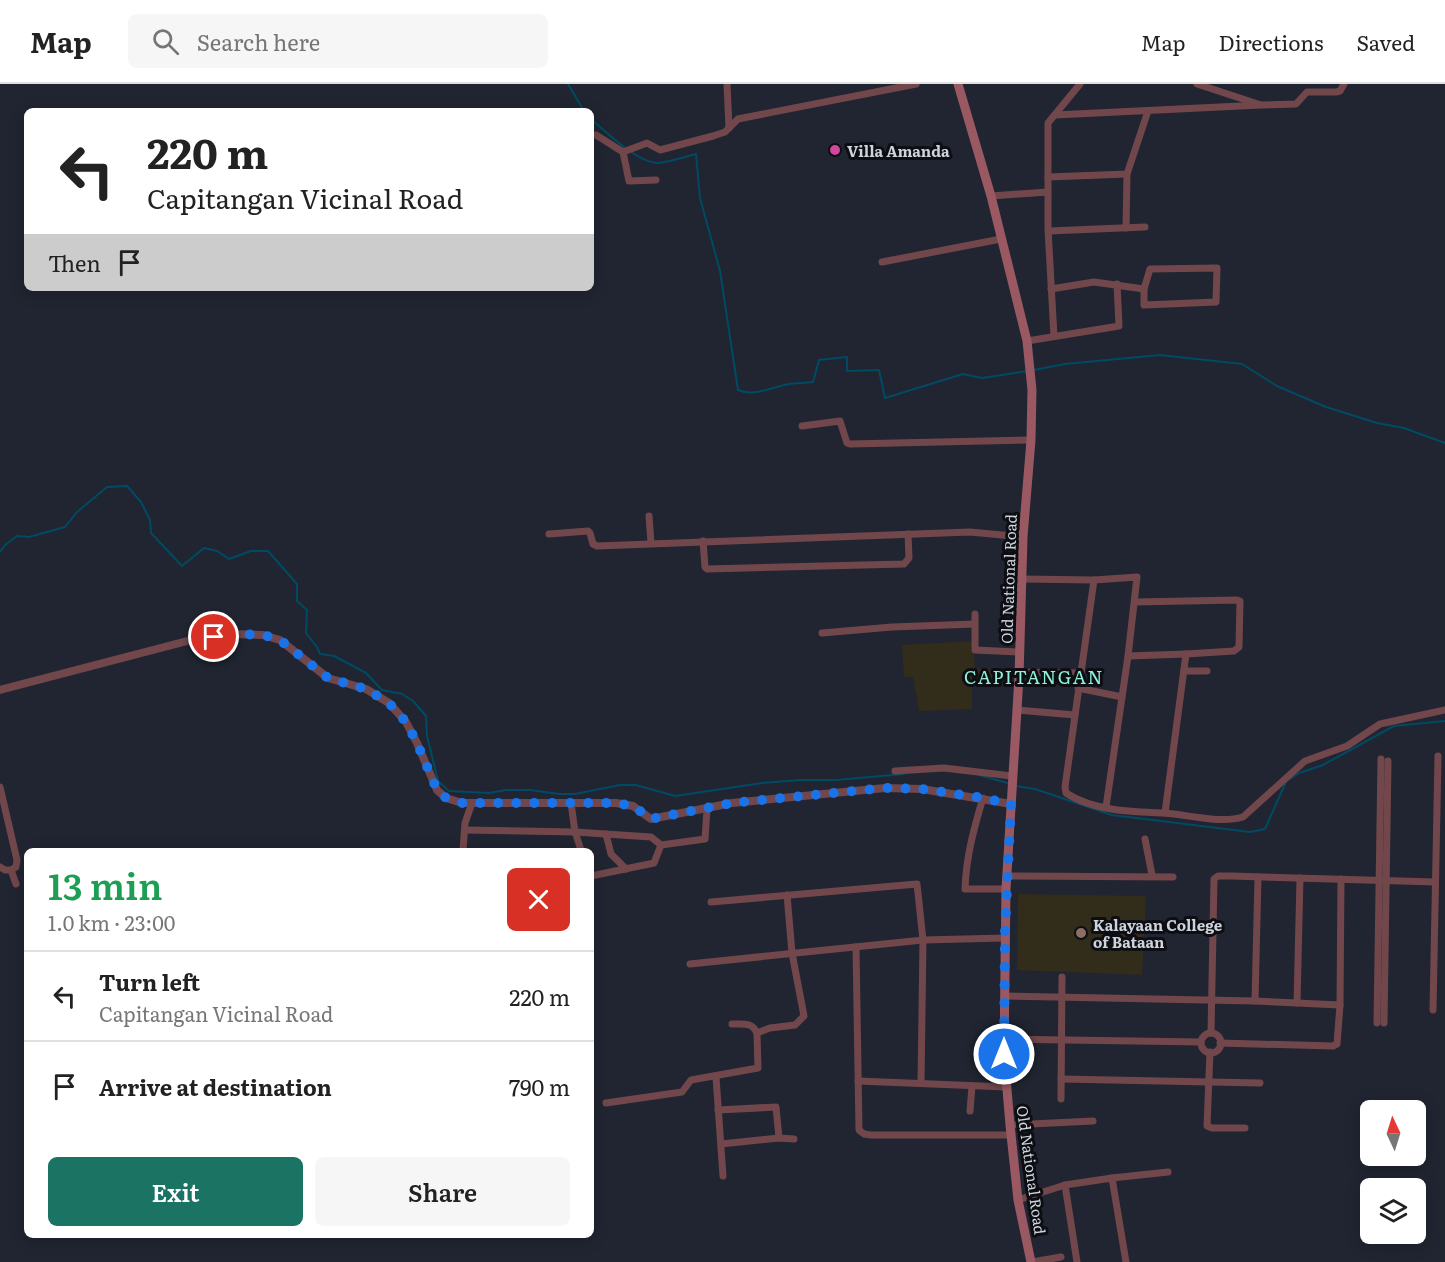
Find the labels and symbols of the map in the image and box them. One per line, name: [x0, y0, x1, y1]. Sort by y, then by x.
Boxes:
place label: Villa Amanda: [847, 139, 950, 162]
marker: Villa Amanda: [828, 143, 842, 157]
street label: Old National Road: [994, 514, 1022, 644]
pin: [188, 611, 239, 662]
district label: CAPITANGAN: [964, 663, 1104, 690]
place label: Kalayaan College of Bataan: [1093, 913, 1223, 953]
marker: Kalayaan College of Bataan: [1074, 926, 1088, 940]
position arrow: [972, 1022, 1036, 1086]
north arrow: [1360, 1100, 1426, 1166]
street label: Old National Road: [1012, 1104, 1052, 1236]

